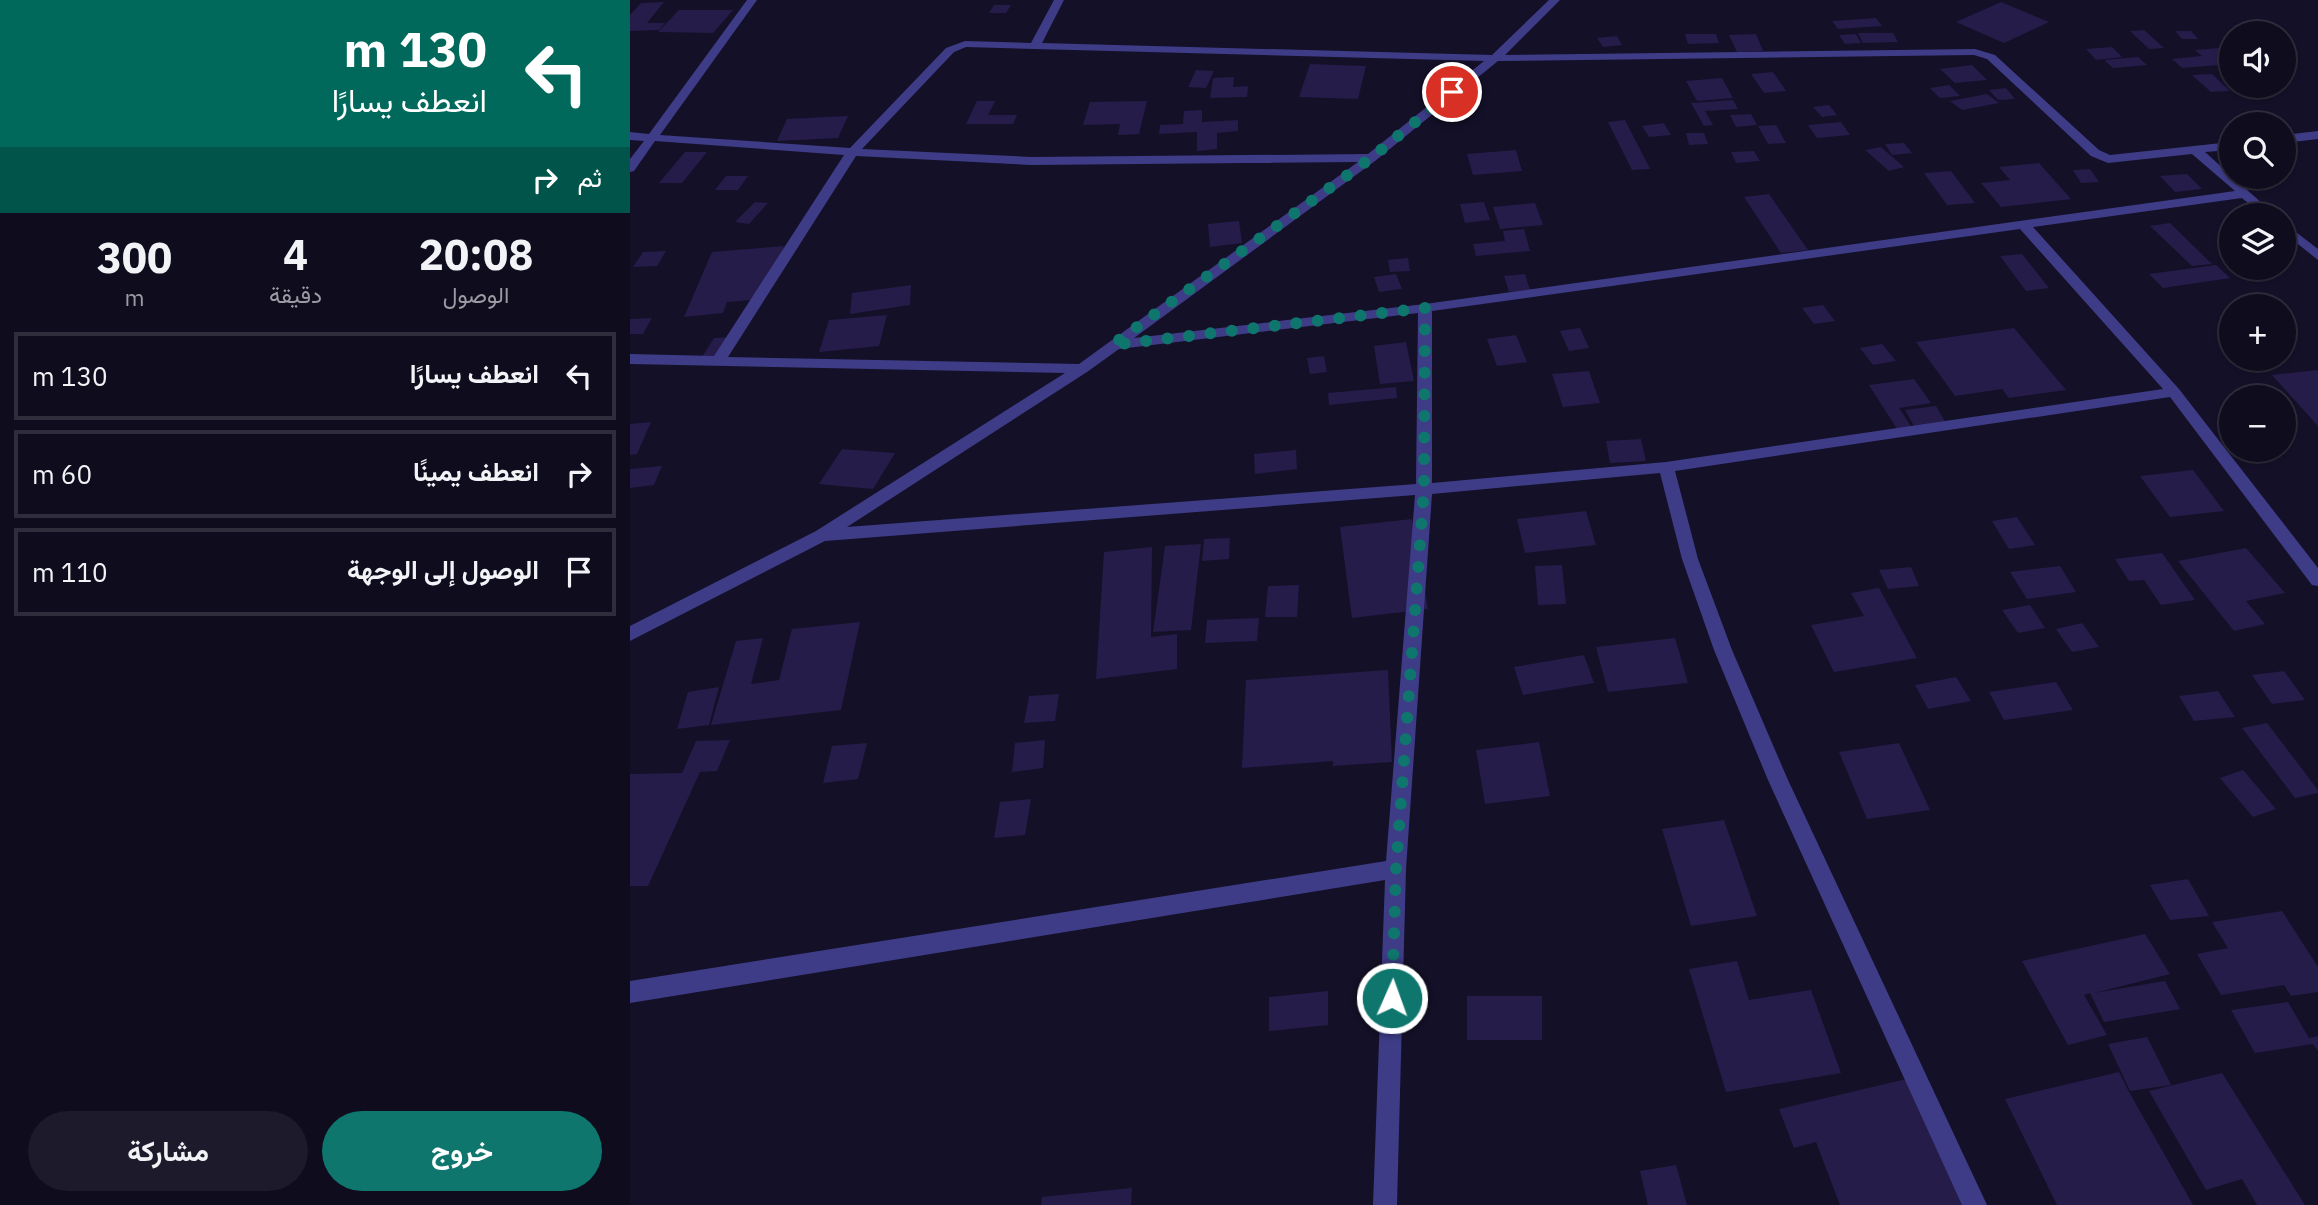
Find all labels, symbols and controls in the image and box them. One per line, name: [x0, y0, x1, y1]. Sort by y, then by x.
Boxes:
text: 130 m: [343, 17, 487, 80]
map controls: [2219, 21, 2296, 462]
button: sound: [2219, 21, 2296, 98]
icon: left: [511, 28, 602, 119]
pin: [1422, 62, 1482, 122]
icon: arrive: [1433, 73, 1471, 111]
text: انعطف يسارًا: [332, 79, 487, 121]
button: search: [2219, 112, 2296, 189]
text: ثم: [578, 160, 602, 194]
icon: right: [526, 161, 564, 199]
button: layers: [2219, 203, 2296, 280]
text: 4: [283, 227, 308, 282]
text: 20:08: [419, 227, 533, 282]
text: 300: [97, 230, 172, 285]
text: دقيقة: [269, 279, 322, 309]
text: الوصول: [443, 279, 509, 309]
text: m: [124, 282, 145, 312]
button: +: [2219, 294, 2296, 371]
text: انعطف يسارًا: [410, 356, 539, 390]
icon: left: [560, 357, 598, 395]
text: 130 m: [32, 359, 108, 393]
button: −: [2219, 385, 2296, 462]
text: انعطف يمينًا: [413, 454, 539, 488]
icon: right: [560, 455, 598, 493]
text: 60 m: [32, 457, 92, 491]
text: الوصول إلى الوجهة: [347, 552, 539, 586]
icon: arrive: [560, 553, 598, 591]
text: 110 m: [32, 555, 108, 589]
position arrow: [1355, 961, 1429, 1035]
button: مشاركة: [28, 1111, 308, 1191]
button: خروج: [322, 1111, 602, 1191]

